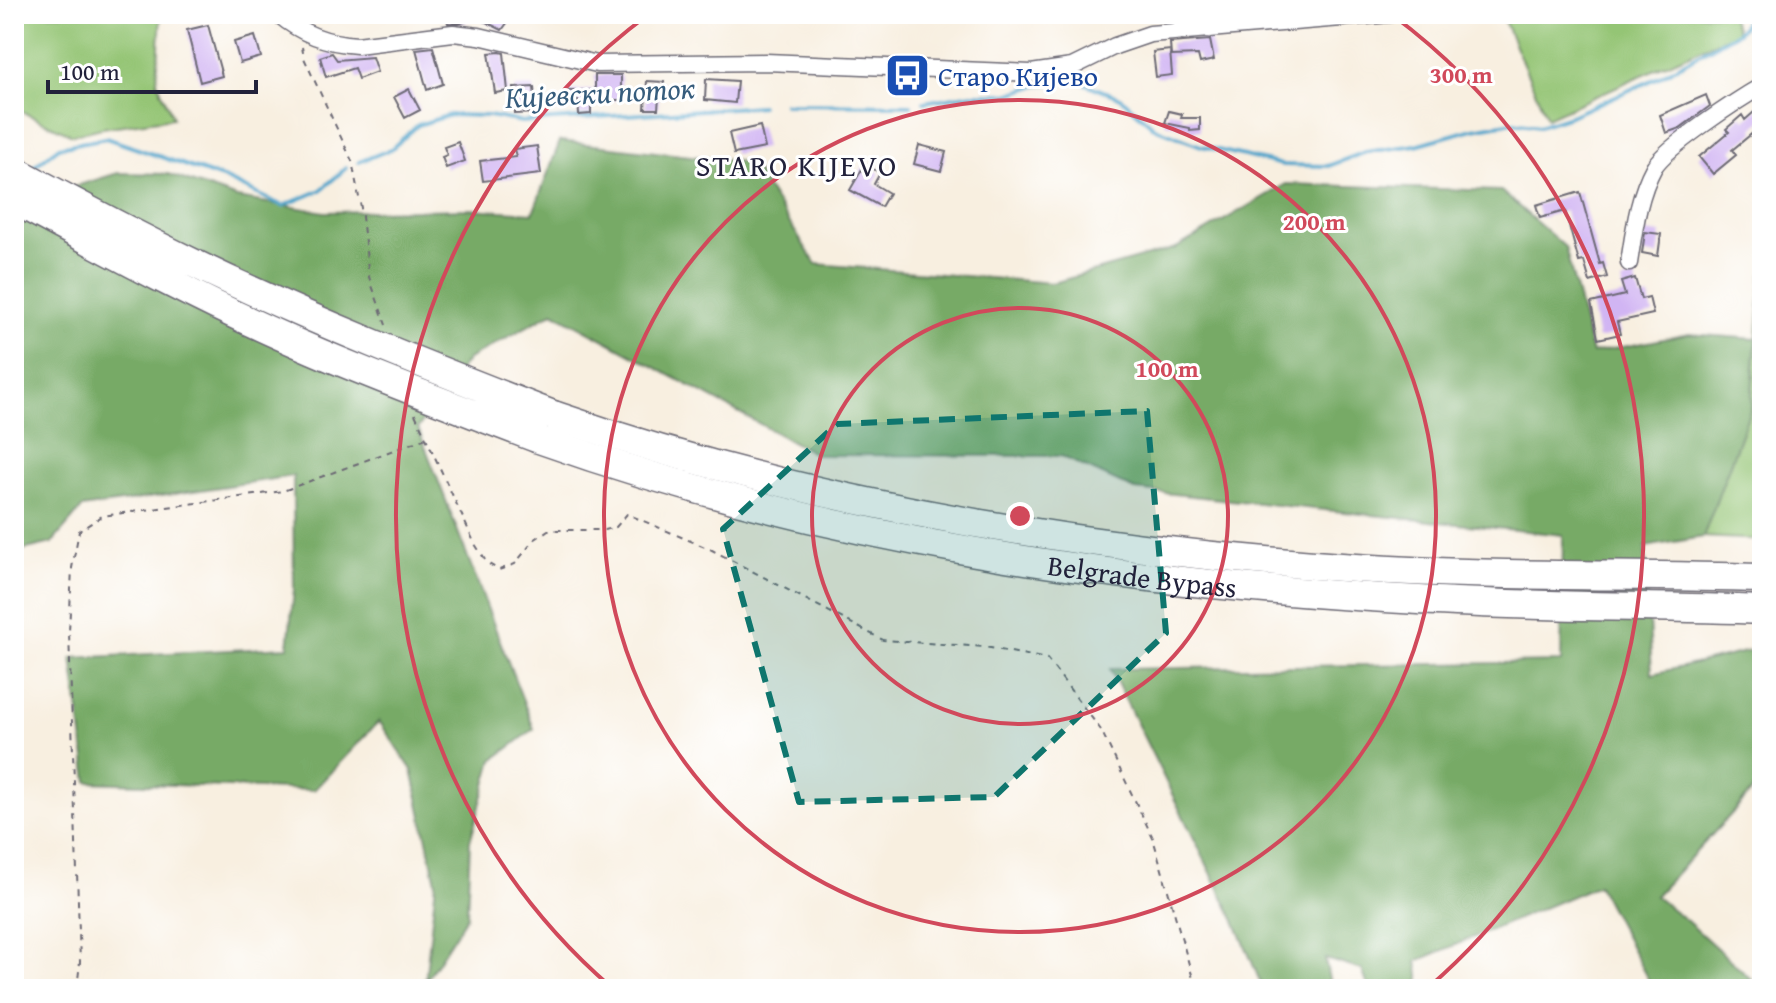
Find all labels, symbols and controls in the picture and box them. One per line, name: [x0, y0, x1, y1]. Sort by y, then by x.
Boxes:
scale bar: [48, 44, 256, 94]
bus stop icon: Старо Кијево: [883, 51, 931, 99]
text: 100 m: [60, 54, 120, 89]
place label: Старо Кијево: [938, 55, 1098, 96]
text: 300 m: [1429, 57, 1493, 92]
water label: Кијевски поток: [504, 65, 697, 119]
district label: STARO KIJEVO: [696, 143, 898, 187]
text: 200 m: [1282, 204, 1346, 239]
text: 100 m: [1135, 351, 1199, 386]
centre of rings: [1006, 502, 1034, 530]
street label: Belgrade Bypass: [1045, 543, 1239, 607]

